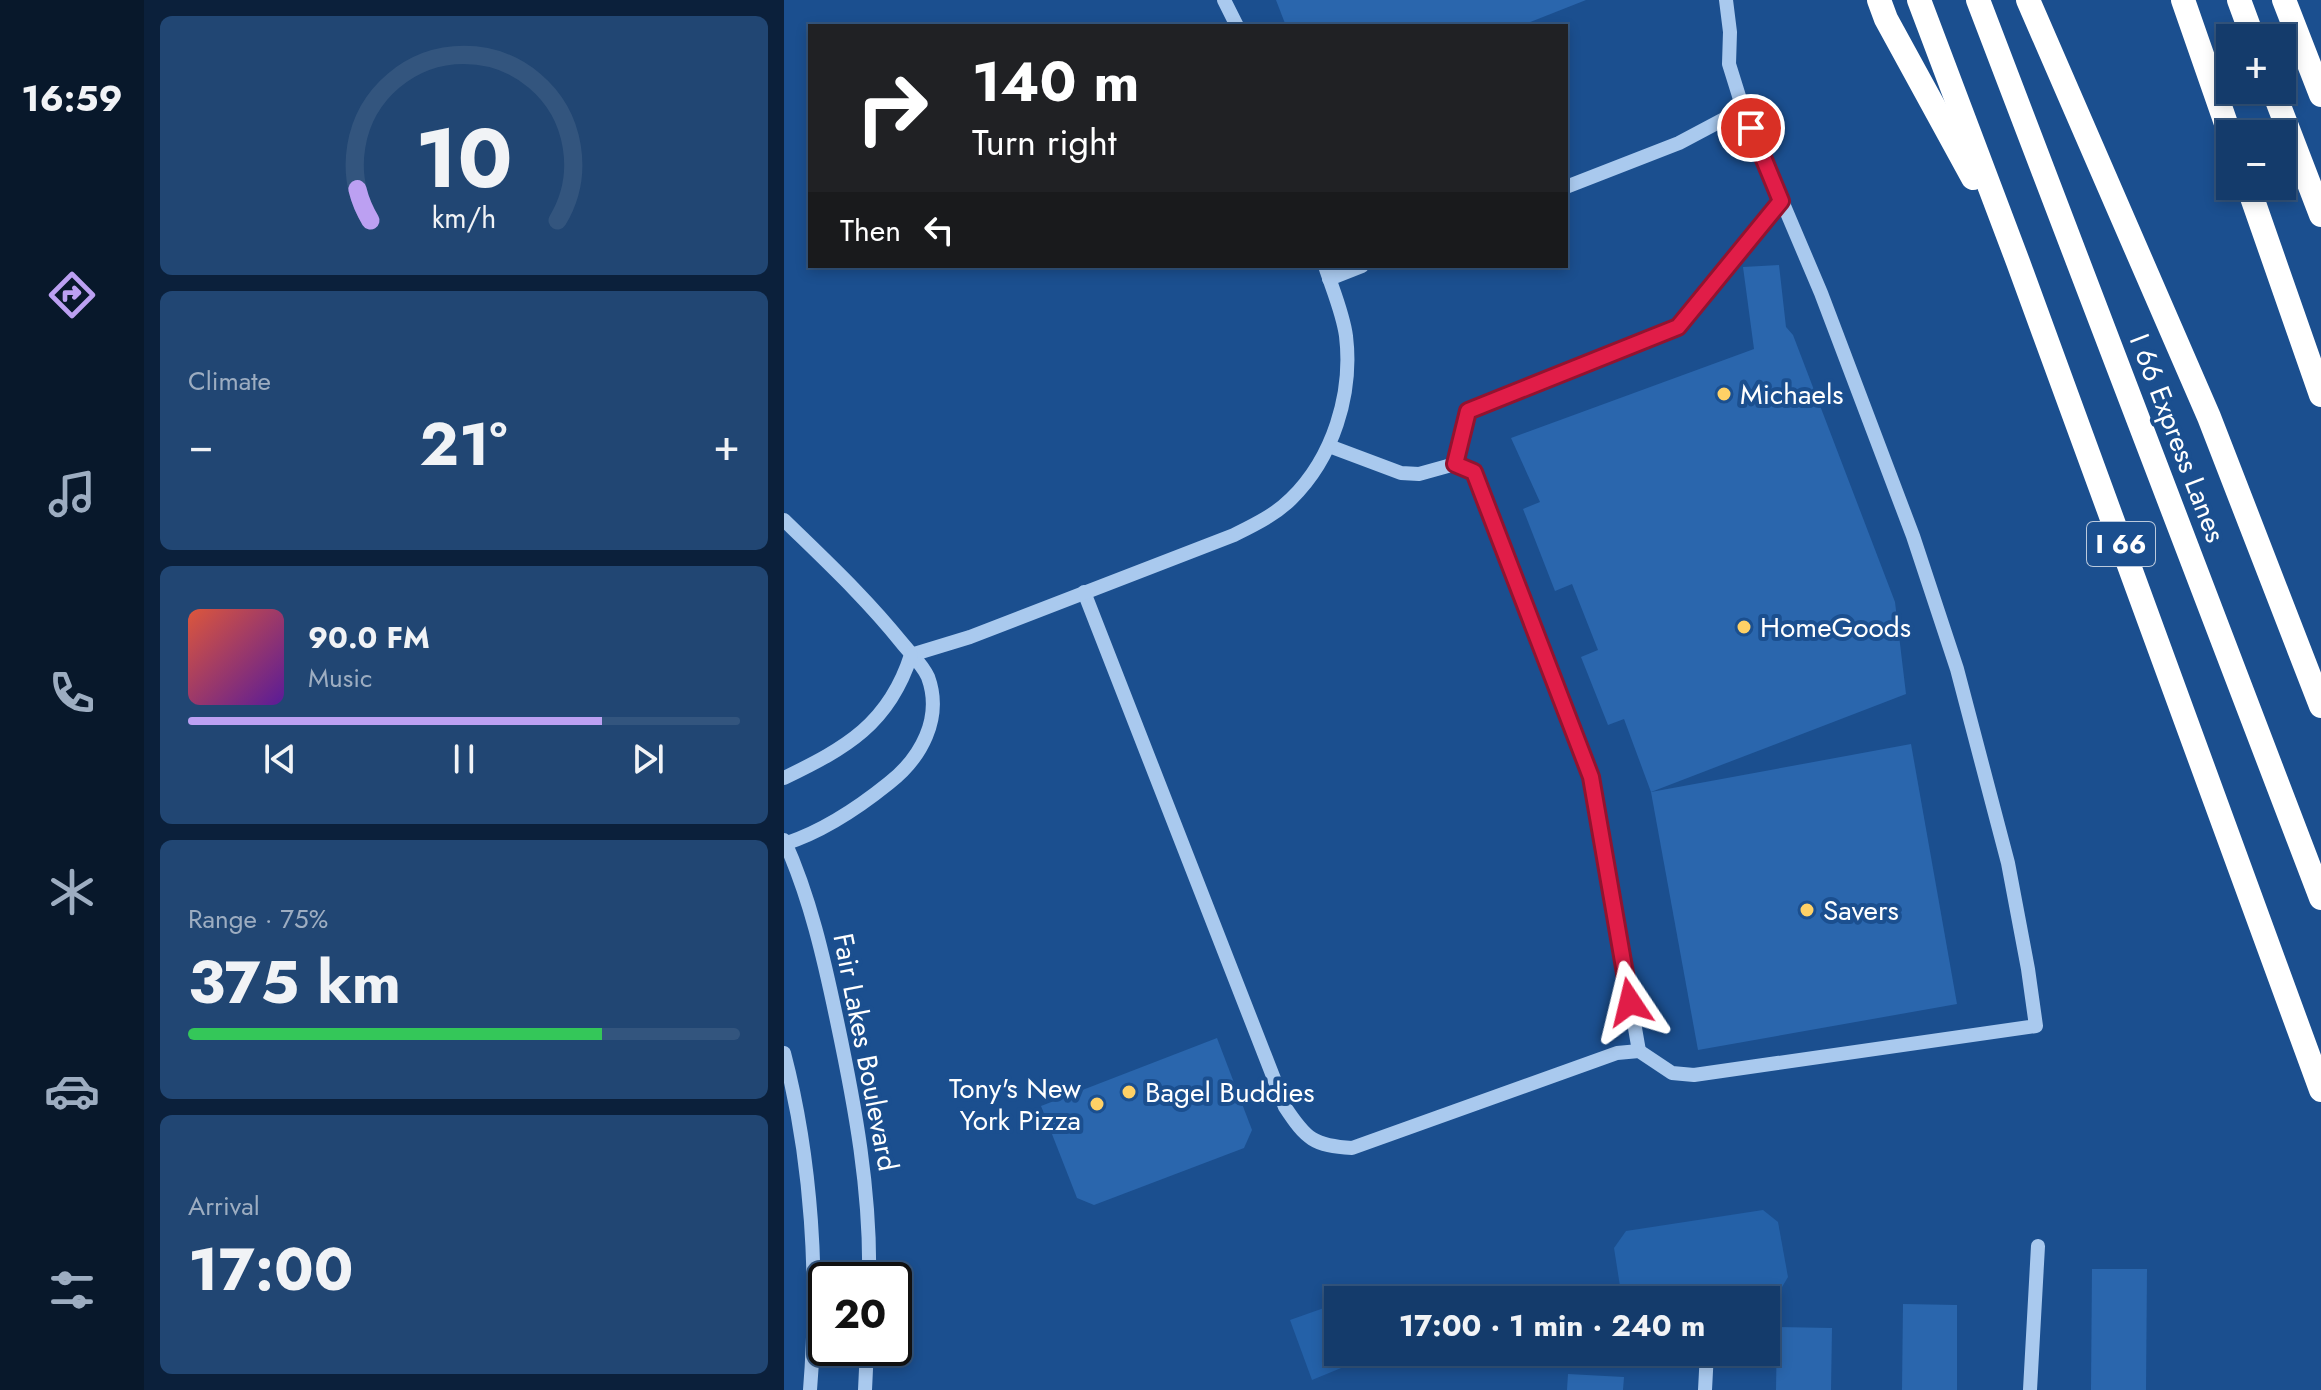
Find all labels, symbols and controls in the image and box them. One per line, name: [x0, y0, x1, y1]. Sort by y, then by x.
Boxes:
map controls: [2216, 24, 2296, 200]
button: +: [2216, 24, 2296, 104]
text: 140 m: [972, 41, 1139, 122]
icon: right: [840, 56, 944, 160]
text: 16:59: [21, 72, 123, 124]
pin: [1717, 94, 1785, 162]
text: 10: [415, 98, 513, 218]
icon: arrive: [1729, 106, 1773, 150]
text: Turn right: [972, 116, 1117, 168]
button: −: [2216, 120, 2296, 200]
text: km/h: [432, 198, 496, 240]
icon: left: [917, 208, 961, 252]
text: Then: [840, 209, 901, 252]
icon: directions: [44, 267, 100, 323]
street label: I 66 Express Lanes: [2119, 328, 2236, 548]
text: Climate: [188, 362, 271, 400]
place label: Michaels: [1740, 374, 1844, 415]
marker: Michaels: [1715, 385, 1733, 403]
text: 21°: [420, 401, 507, 488]
text: −: [188, 413, 214, 477]
text: +: [713, 413, 740, 477]
icon: music: [44, 466, 100, 522]
road number: I 66: [2087, 522, 2155, 566]
place label: HomeGoods: [1760, 607, 1911, 648]
text: 90.0 FM: [308, 616, 430, 659]
marker: HomeGoods: [1735, 618, 1753, 636]
text: Music: [308, 659, 372, 697]
icon: phone: [44, 665, 100, 721]
icon: previous: [258, 737, 302, 781]
icon: pause: [442, 737, 486, 781]
icon: next: [626, 737, 670, 781]
icon: climate: [44, 864, 100, 920]
place label: Savers: [1823, 890, 1899, 931]
text: Range · 75%: [188, 900, 328, 938]
marker: Savers: [1798, 901, 1816, 919]
street label: Fair Lakes Boulevard: [822, 930, 909, 1174]
text: 375 km: [188, 939, 401, 1026]
position arrow: [1588, 960, 1672, 1044]
icon: car: [44, 1063, 100, 1119]
place label: Tony's New York Pizza: [949, 1068, 1081, 1141]
place label: Bagel Buddies: [1145, 1072, 1315, 1113]
marker: Bagel Buddies: [1120, 1083, 1138, 1101]
marker: Tony's New York Pizza: [1088, 1095, 1106, 1113]
text: Arrival: [188, 1187, 260, 1225]
text: 17:00: [188, 1226, 353, 1313]
icon: filters: [44, 1262, 100, 1318]
speed limit sign: 20: [808, 1262, 912, 1366]
text: 17:00 · 1 min · 240 m: [1399, 1304, 1705, 1347]

